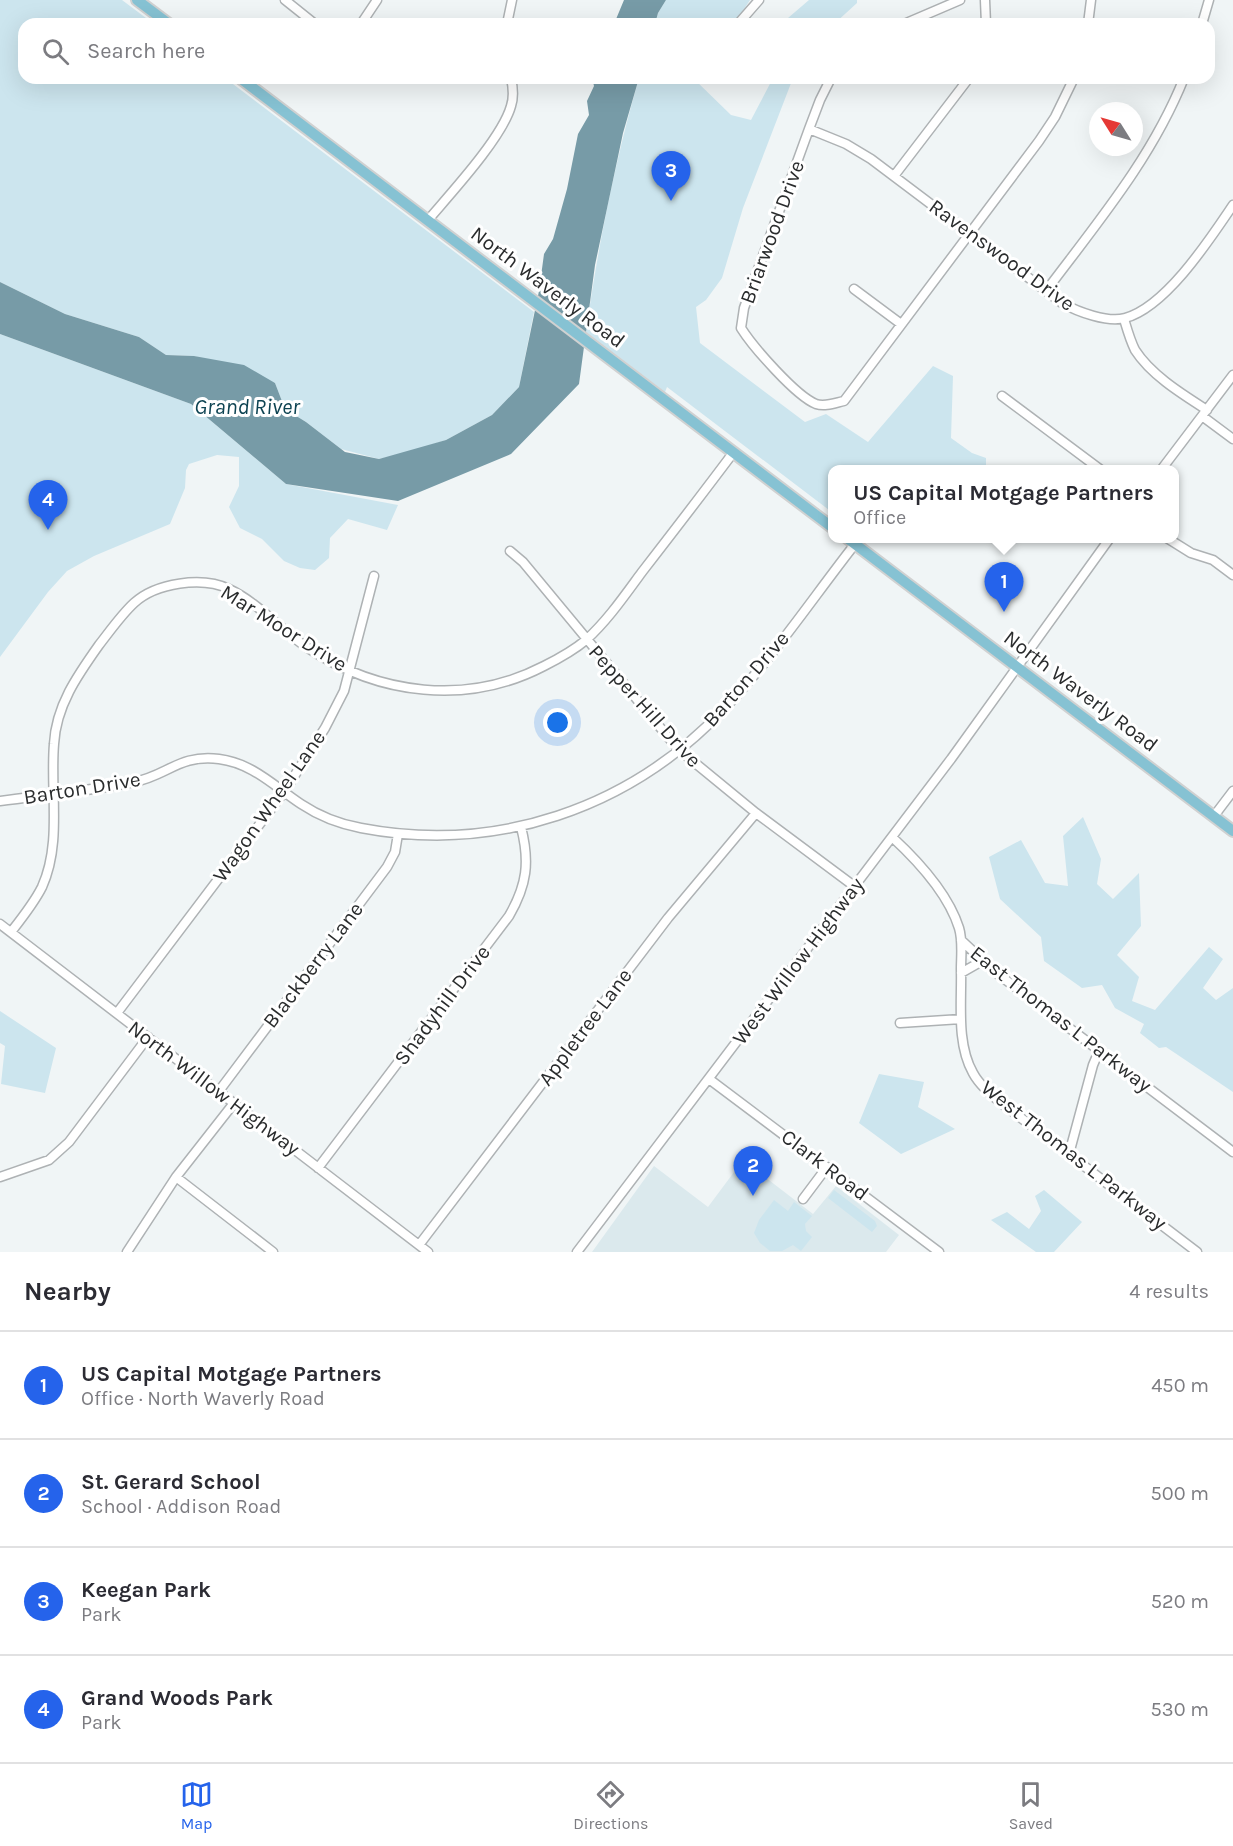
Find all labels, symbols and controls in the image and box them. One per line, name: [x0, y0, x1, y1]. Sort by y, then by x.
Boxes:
search box: [18, 18, 1215, 84]
icon: search: [39, 35, 72, 68]
text: Search here: [87, 38, 205, 64]
north arrow: [1089, 102, 1143, 156]
pin: 3: [652, 152, 690, 201]
street label: Briarwood Drive: [735, 157, 809, 307]
street label: Ravenswood Drive: [925, 194, 1079, 316]
street label: North Waverly Road: [466, 221, 630, 353]
water label: Grand River: [194, 394, 301, 420]
popup: [828, 465, 1179, 543]
pin: 4: [28, 480, 68, 530]
text: US Capital Motgage Partners: [853, 480, 1154, 506]
text: Office: [853, 506, 906, 529]
pin: 1: [984, 562, 1024, 612]
street label: Mar Moor Drive: [216, 580, 352, 676]
street label: North Waverly Road: [999, 625, 1163, 757]
street label: Barton Drive: [698, 626, 794, 732]
street label: Pepper Hill Drive: [584, 640, 706, 772]
your location: [543, 708, 572, 737]
street label: Wagon Wheel Lane: [208, 726, 330, 886]
street label: Barton Drive: [22, 767, 142, 809]
street label: West Willow Highway: [727, 873, 869, 1049]
street label: Blackberry Lane: [258, 897, 368, 1033]
street label: Shadyhill Drive: [389, 940, 495, 1070]
street label: East Thomas L Parkway: [966, 941, 1156, 1097]
street label: Appletree Lane: [533, 964, 637, 1090]
street label: North Willow Highway: [123, 1016, 305, 1161]
street label: West Thomas L Parkway: [977, 1075, 1172, 1235]
street label: Clark Road: [777, 1124, 873, 1206]
pin: 2: [734, 1146, 772, 1196]
text: Nearby: [24, 1276, 111, 1307]
text: 4 results: [1129, 1280, 1209, 1303]
text: US Capital Motgage Partners: [81, 1361, 382, 1387]
text: 1: [40, 1374, 47, 1397]
text: 450 m: [1151, 1374, 1209, 1397]
text: Office · North Waverly Road: [81, 1387, 325, 1410]
text: St. Gerard School: [81, 1469, 261, 1495]
text: 2: [37, 1482, 50, 1505]
text: 500 m: [1151, 1482, 1209, 1505]
text: School · Addison Road: [81, 1495, 281, 1518]
text: Keegan Park: [81, 1577, 211, 1603]
text: 3: [37, 1590, 50, 1613]
text: 520 m: [1151, 1590, 1209, 1613]
text: Park: [81, 1603, 122, 1626]
text: Grand Woods Park: [81, 1685, 273, 1711]
text: 4: [38, 1698, 49, 1721]
text: 530 m: [1151, 1698, 1209, 1721]
text: Park: [81, 1711, 122, 1734]
tab: Map: [180, 1778, 213, 1833]
tab: Directions: [573, 1778, 648, 1833]
tab: Saved: [1009, 1778, 1053, 1833]

